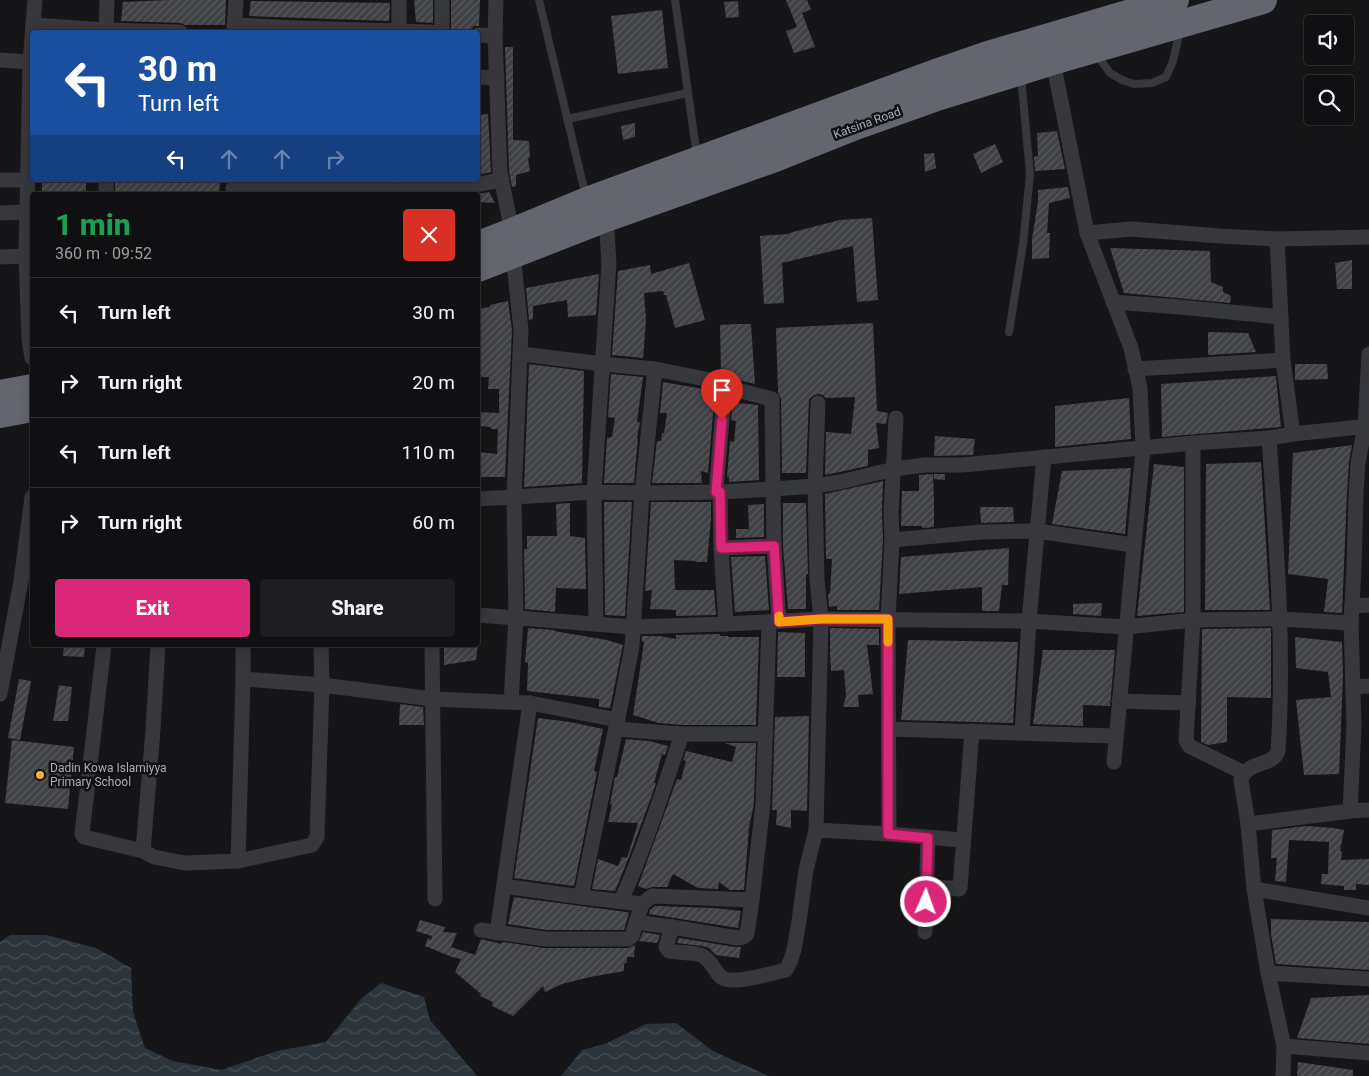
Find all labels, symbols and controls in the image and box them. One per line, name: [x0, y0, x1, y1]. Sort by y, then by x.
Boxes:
map controls: [1304, 15, 1354, 125]
button: sound: [1304, 15, 1354, 65]
text: 30 m: [138, 49, 217, 90]
icon: left: [55, 50, 120, 115]
button: search: [1304, 75, 1354, 125]
text: Turn left: [138, 91, 219, 116]
street label: Katsina Road: [831, 104, 903, 142]
icon: left: [162, 145, 190, 173]
icon: ahead: [215, 145, 243, 173]
icon: ahead: [268, 145, 296, 173]
icon: right: [321, 145, 349, 173]
text: 1 min: [55, 207, 131, 242]
button: close: [403, 209, 455, 261]
text: 360 m · 09:52: [55, 244, 152, 263]
icon: left: [55, 299, 83, 327]
text: Turn left: [98, 301, 171, 324]
text: 30 m: [412, 301, 455, 324]
icon: right: [55, 369, 83, 397]
pin: [701, 369, 743, 420]
text: Turn right: [98, 371, 182, 394]
text: 20 m: [412, 371, 455, 394]
icon: arrive: [708, 376, 736, 404]
icon: left: [55, 439, 83, 467]
text: Turn left: [98, 441, 171, 464]
text: 110 m: [402, 441, 455, 464]
icon: right: [55, 509, 83, 537]
text: Turn right: [98, 511, 182, 534]
text: 60 m: [412, 511, 455, 534]
button: Exit: [55, 579, 250, 637]
button: Share: [260, 579, 455, 637]
place label: Dadin Kowa Islamiyya Primary School: [50, 761, 167, 789]
marker: Dadin Kowa Islamiyya Primary School: [34, 769, 46, 781]
position arrow: [899, 875, 951, 927]

